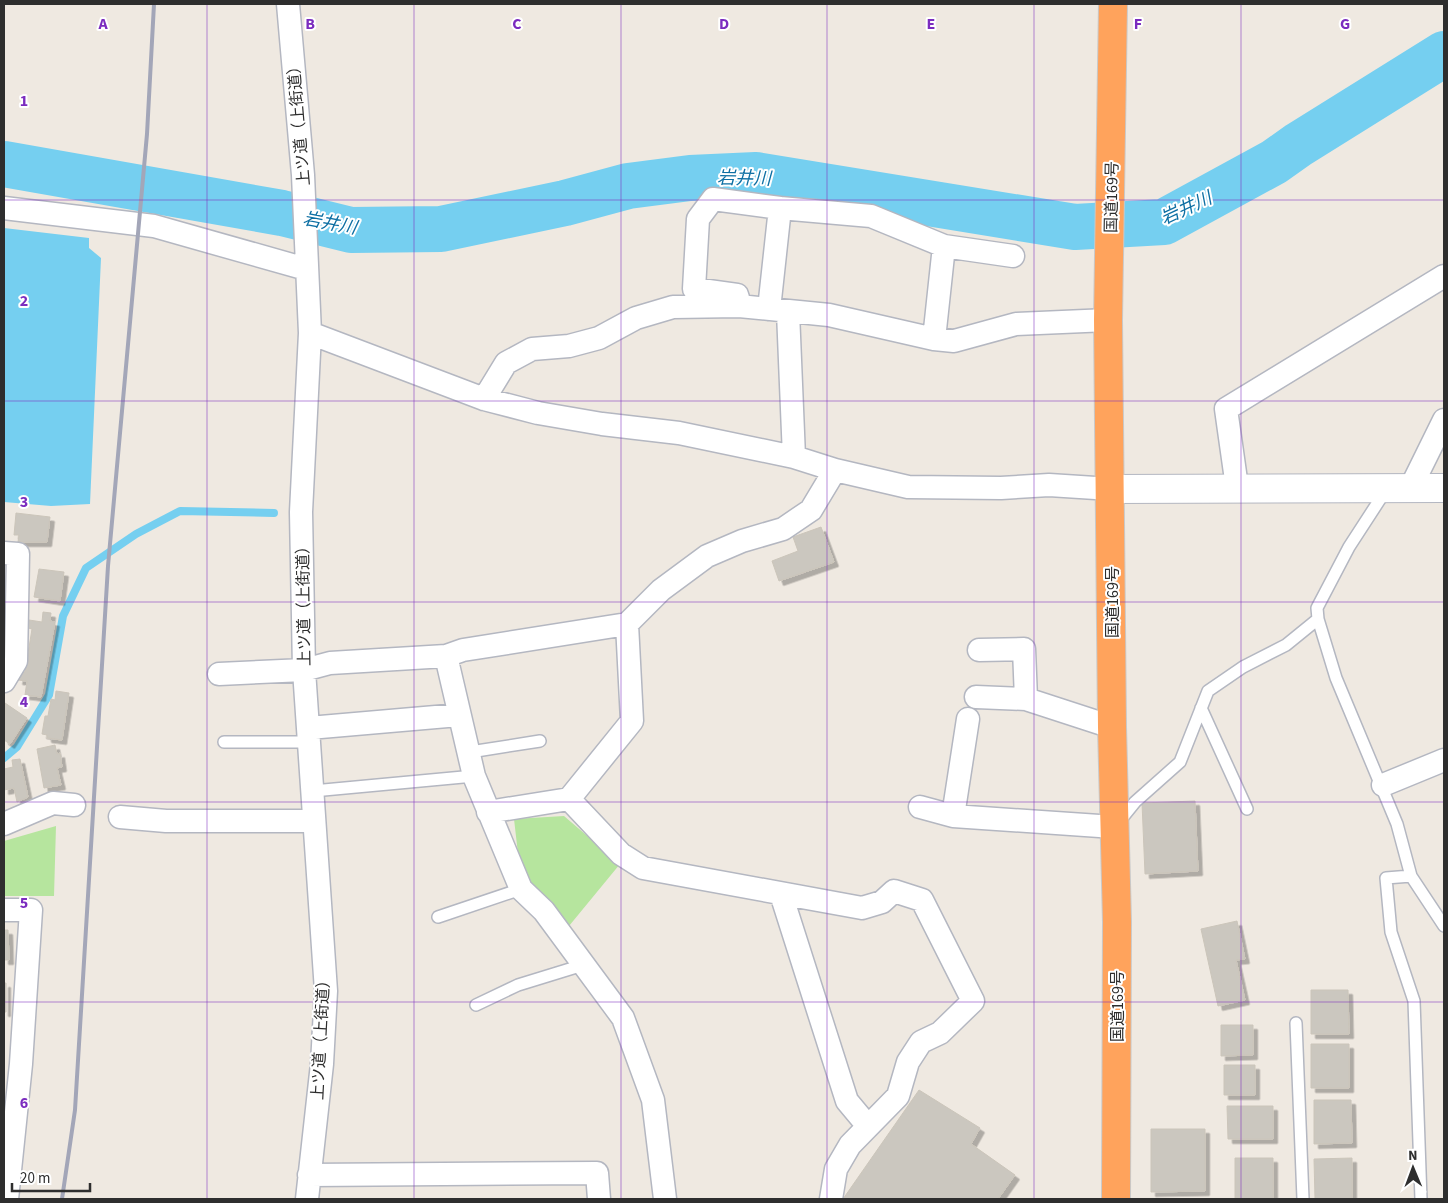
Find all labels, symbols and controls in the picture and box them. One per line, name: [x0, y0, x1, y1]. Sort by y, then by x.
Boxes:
text: A: [97, 13, 108, 35]
text: B: [305, 13, 315, 35]
text: C: [512, 13, 522, 35]
text: D: [719, 13, 729, 35]
text: E: [927, 13, 935, 35]
text: F: [1134, 13, 1142, 35]
text: G: [1340, 13, 1350, 35]
street label: 上ツ道（上街道）: [282, 57, 316, 187]
text: 1: [20, 90, 28, 112]
street label: 国道169号: [1100, 161, 1124, 233]
water label: 岩井川: [717, 166, 773, 192]
water label: 岩井川: [1156, 185, 1218, 231]
water label: 岩井川: [301, 206, 361, 241]
text: 2: [20, 290, 28, 312]
text: 3: [20, 491, 28, 513]
street label: 上ツ道（上街道）: [292, 538, 316, 666]
street label: 国道169号: [1102, 566, 1124, 638]
text: 4: [20, 691, 29, 713]
text: 5: [20, 892, 28, 914]
street label: 国道169号: [1107, 970, 1129, 1042]
street label: 上ツ道（上街道）: [307, 972, 335, 1101]
text: 6: [20, 1092, 28, 1114]
north arrow: [1388, 1143, 1438, 1193]
text: N: [1408, 1146, 1418, 1166]
scale bar: [12, 1160, 90, 1192]
text: 20 m: [20, 1168, 50, 1189]

